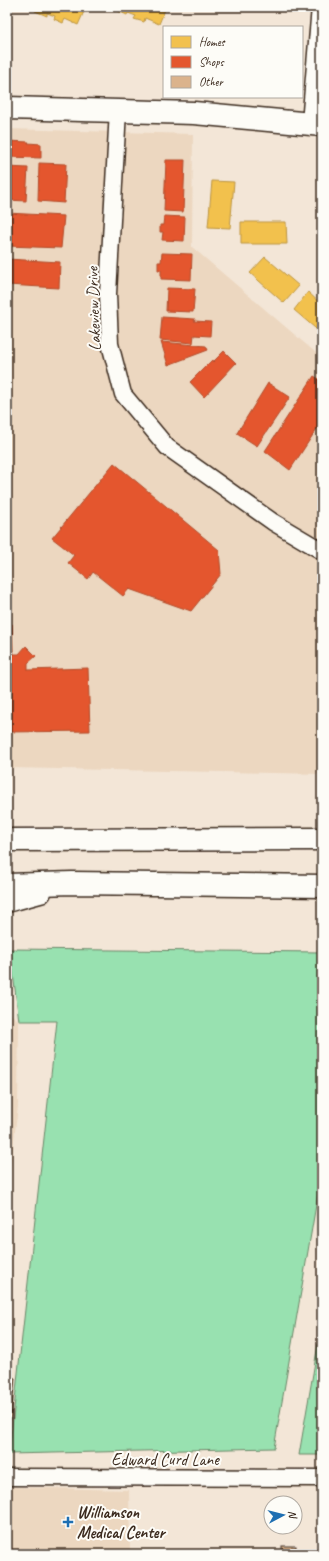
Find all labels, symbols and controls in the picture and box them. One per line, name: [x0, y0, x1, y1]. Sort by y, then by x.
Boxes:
legend: [163, 26, 303, 98]
text: Homes: [199, 34, 226, 50]
text: Shops: [199, 54, 224, 70]
text: Other: [199, 74, 225, 90]
street label: Lakeview Drive: [81, 265, 105, 351]
street label: Edward Curd Lane: [111, 1449, 220, 1470]
north arrow: [263, 1495, 303, 1535]
place label: Williamson Medical Center: [77, 1502, 167, 1543]
text: N: [286, 1510, 301, 1520]
marker: Williamson Medical Center: [62, 1516, 74, 1528]

